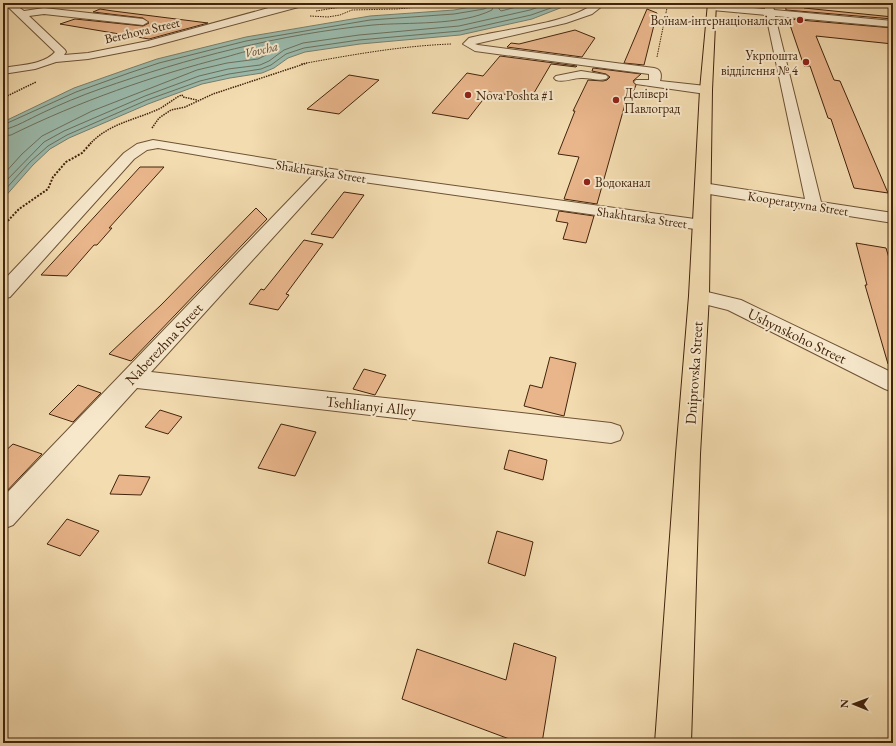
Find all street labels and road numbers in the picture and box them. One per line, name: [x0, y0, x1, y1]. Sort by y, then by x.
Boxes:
street label: Berehova Street: [103, 14, 181, 47]
street label: Shakhtarska Street: [275, 156, 367, 187]
street label: Kooperatyvna Street: [746, 187, 850, 220]
street label: Shakhtarska Street: [596, 203, 688, 232]
street label: Naberezhna Street: [121, 298, 207, 389]
street label: Ushynskoho Street: [745, 303, 850, 368]
street label: Dniprovska Street: [680, 320, 707, 425]
street label: Tsehlianyi Alley: [325, 391, 418, 420]

